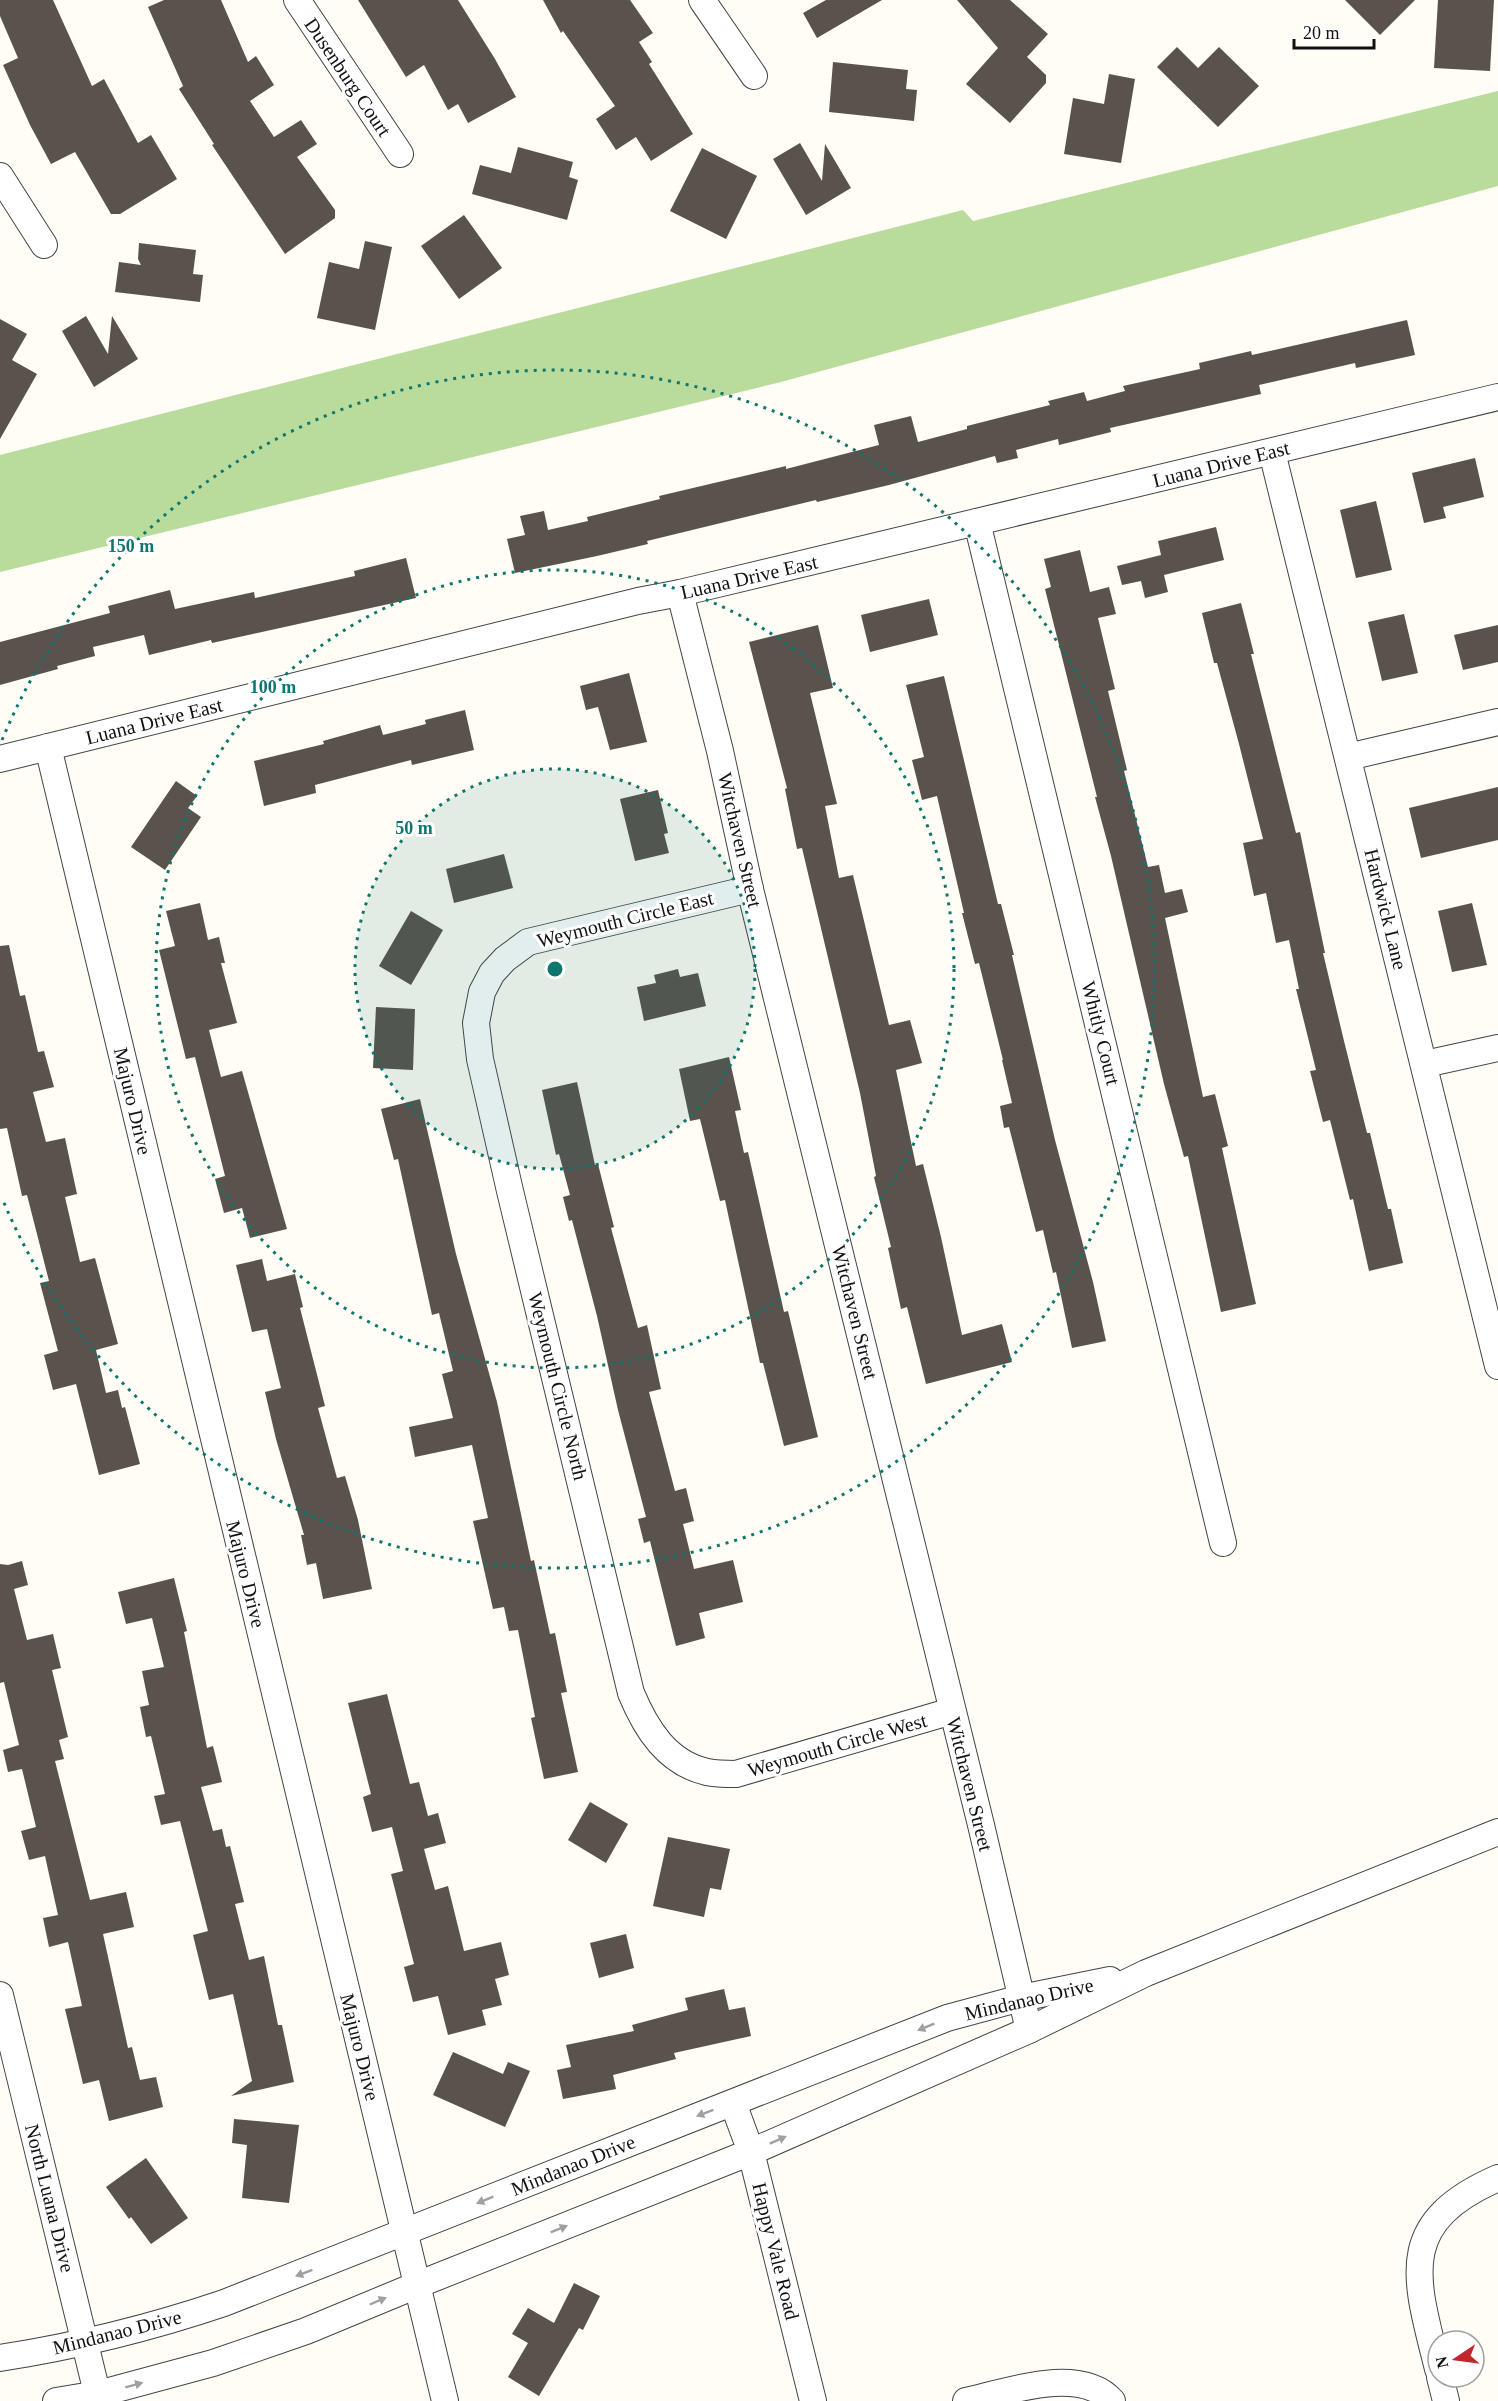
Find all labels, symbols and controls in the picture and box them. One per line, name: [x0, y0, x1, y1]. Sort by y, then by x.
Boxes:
scale bar: [1294, 12, 1374, 50]
street label: Dusenburg Court: [299, 14, 396, 141]
text: 20 m: [1303, 23, 1340, 43]
street label: Luana Drive East: [1150, 436, 1292, 492]
text: 150 m: [108, 536, 154, 556]
street label: Luana Drive East: [678, 550, 820, 603]
text: 100 m: [250, 677, 296, 697]
street label: Luana Drive East: [83, 693, 225, 749]
street label: Witchaven Street: [714, 771, 766, 910]
text: 50 m: [395, 818, 433, 838]
street label: Hardwick Lane: [1360, 846, 1412, 972]
street label: Weymouth Circle East: [535, 886, 716, 952]
centre of rings: [545, 959, 565, 979]
street label: Whitly Court: [1077, 979, 1125, 1088]
street label: Majuro Drive: [109, 1045, 156, 1157]
street label: Witchaven Street: [828, 1243, 882, 1382]
street label: Weymouth Circle North: [523, 1290, 592, 1482]
street label: Majuro Drive: [221, 1518, 270, 1630]
street label: Weymouth Circle West: [745, 1709, 930, 1782]
street label: Witchaven Street: [943, 1715, 997, 1854]
street label: Mindanao Drive: [962, 1973, 1096, 2025]
street label: Majuro Drive: [335, 1991, 384, 2103]
one-way arrow: [917, 2023, 935, 2032]
one-way arrow: [696, 2109, 714, 2119]
street label: North Luana Drive: [21, 2122, 79, 2275]
street label: Mindanao Drive: [508, 2130, 638, 2200]
one-way arrow: [770, 2135, 788, 2145]
street label: Happy Vale Road: [747, 2180, 804, 2322]
one-way arrow: [475, 2195, 493, 2205]
one-way arrow: [550, 2224, 568, 2233]
one-way arrow: [295, 2269, 313, 2278]
one-way arrow: [369, 2296, 387, 2306]
street label: Mindanao Drive: [50, 2305, 184, 2359]
north arrow: [1426, 2329, 1486, 2389]
text: N: [1432, 2354, 1451, 2370]
one-way arrow: [125, 2379, 143, 2389]

